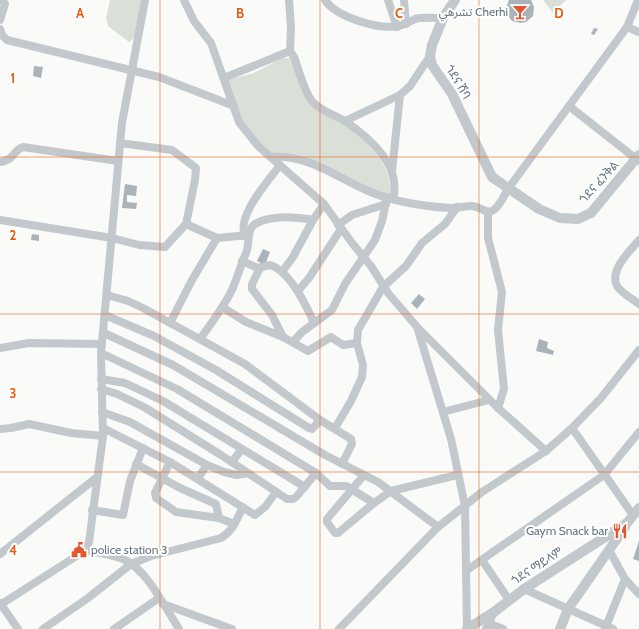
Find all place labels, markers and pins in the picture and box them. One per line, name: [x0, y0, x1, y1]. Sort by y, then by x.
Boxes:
bar icon: تشرهي Cherhi: [511, 3, 529, 21]
place label: تشرهي Cherhi: [439, 4, 508, 22]
restaurant icon: Gaym Snack bar: [611, 522, 629, 540]
place label: Gaym Snack bar: [526, 523, 608, 538]
public building icon: police station 3: [70, 541, 88, 559]
place label: police station 3: [91, 542, 168, 557]

